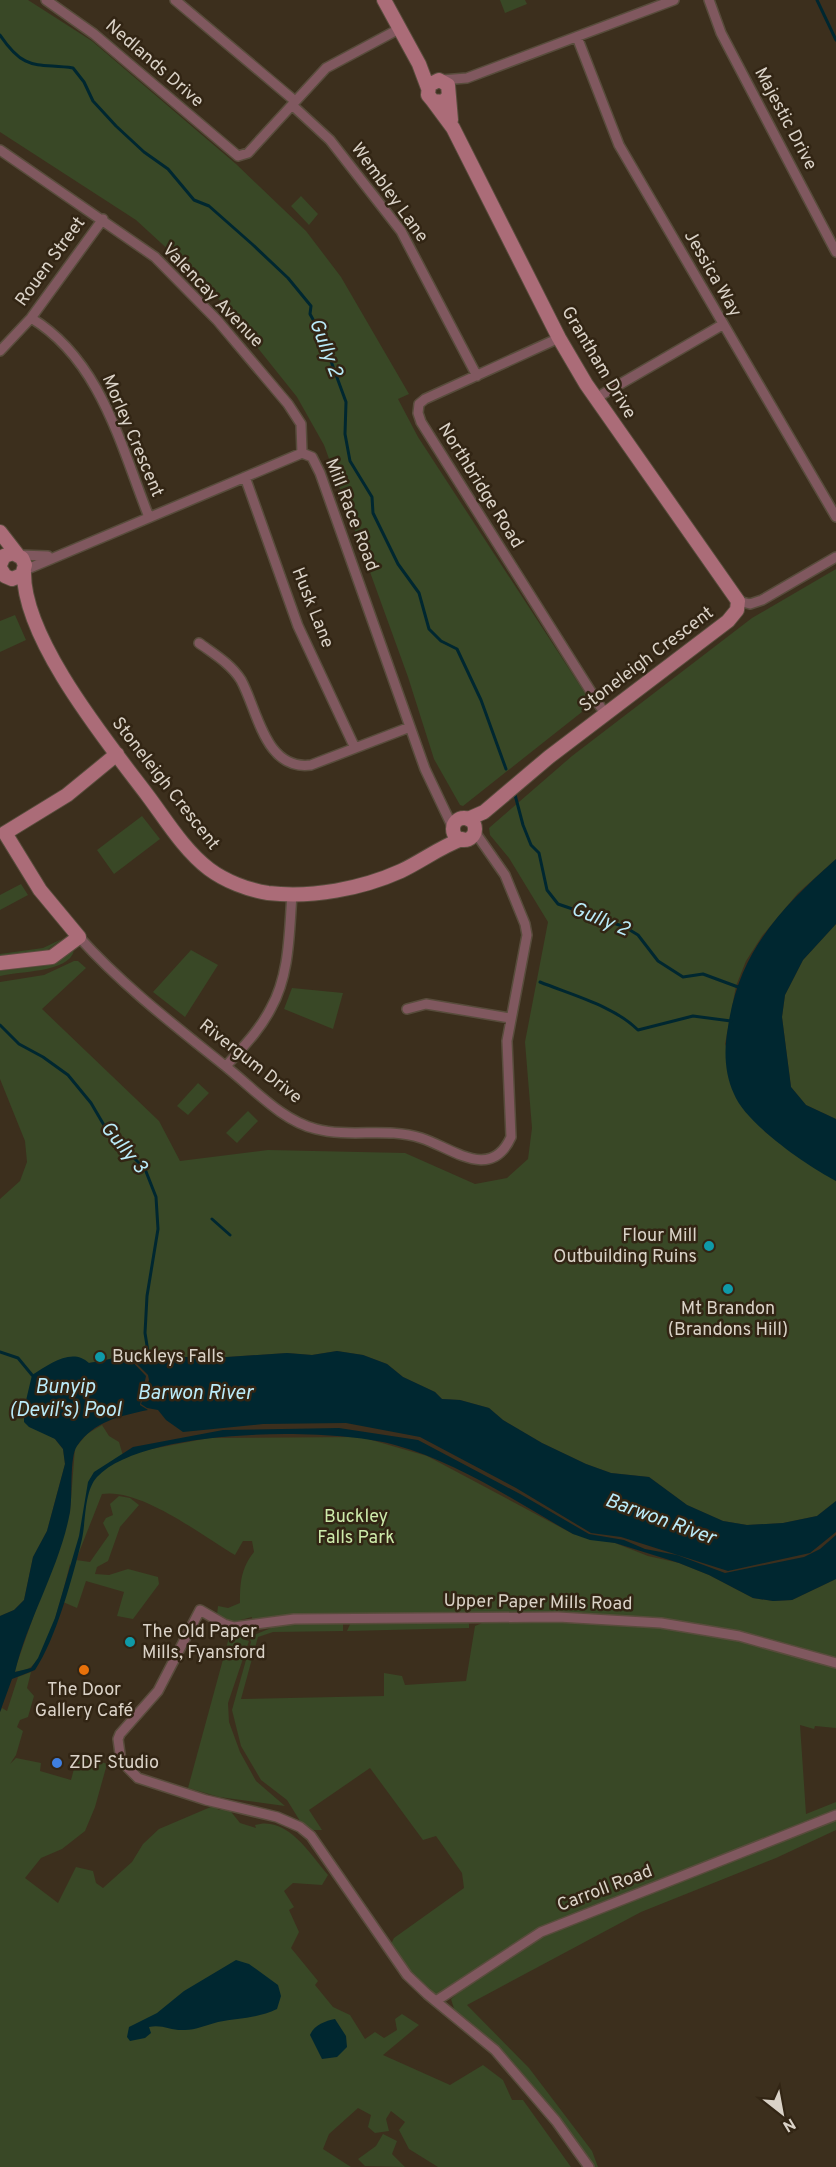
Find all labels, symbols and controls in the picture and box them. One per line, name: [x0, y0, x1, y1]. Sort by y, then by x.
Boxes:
street label: Nedlands Drive: [100, 15, 208, 113]
street label: Majestic Drive: [748, 64, 822, 174]
street label: Wembley Lane: [345, 139, 433, 247]
street label: Rouen Street: [11, 213, 91, 311]
street label: Jessica Way: [678, 226, 746, 322]
street label: Valencay Avenue: [156, 239, 268, 353]
street label: Grantham Drive: [555, 303, 641, 423]
water label: Gully 2: [302, 315, 349, 382]
street label: Morley Crescent: [96, 371, 168, 501]
street label: Northbridge Road: [432, 419, 528, 553]
street label: Mill Race Road: [319, 455, 383, 575]
street label: Husk Lane: [285, 564, 339, 652]
street label: Stoneleigh Crescent: [575, 602, 719, 718]
street label: Stoneleigh Crescent: [106, 713, 224, 855]
water label: Gully 2: [567, 897, 634, 944]
street label: Rivergum Drive: [194, 1015, 306, 1109]
water label: Gully 3: [94, 1117, 153, 1180]
place label: Flour Mill Outbuilding Ruins: [553, 1225, 697, 1269]
marker: Flour Mill Outbuilding Ruins: [702, 1239, 716, 1253]
marker: Mt Brandon (Brandons Hill): [721, 1282, 735, 1296]
place label: Mt Brandon (Brandons Hill): [668, 1298, 788, 1342]
place label: Buckleys Falls: [112, 1346, 224, 1369]
marker: Buckleys Falls: [93, 1350, 107, 1364]
water label: Bunyip (Devil's) Pool: [9, 1375, 122, 1424]
water label: Barwon River: [137, 1381, 254, 1407]
water label: Barwon River: [601, 1488, 720, 1552]
park label: Buckley Falls Park: [317, 1506, 395, 1550]
street label: Upper Paper Mills Road: [443, 1590, 633, 1616]
place label: The Old Paper Mills, Fyansford: [142, 1621, 266, 1665]
marker: The Old Paper Mills, Fyansford: [123, 1635, 137, 1649]
marker: The Door Gallery Café: [77, 1663, 91, 1677]
place label: The Door Gallery Café: [35, 1679, 133, 1723]
place label: ZDF Studio: [69, 1752, 159, 1775]
marker: ZDF Studio: [50, 1756, 64, 1770]
street label: Carroll Road: [554, 1860, 656, 1918]
north arrow: [752, 2083, 812, 2143]
text: N: [779, 2113, 799, 2136]

